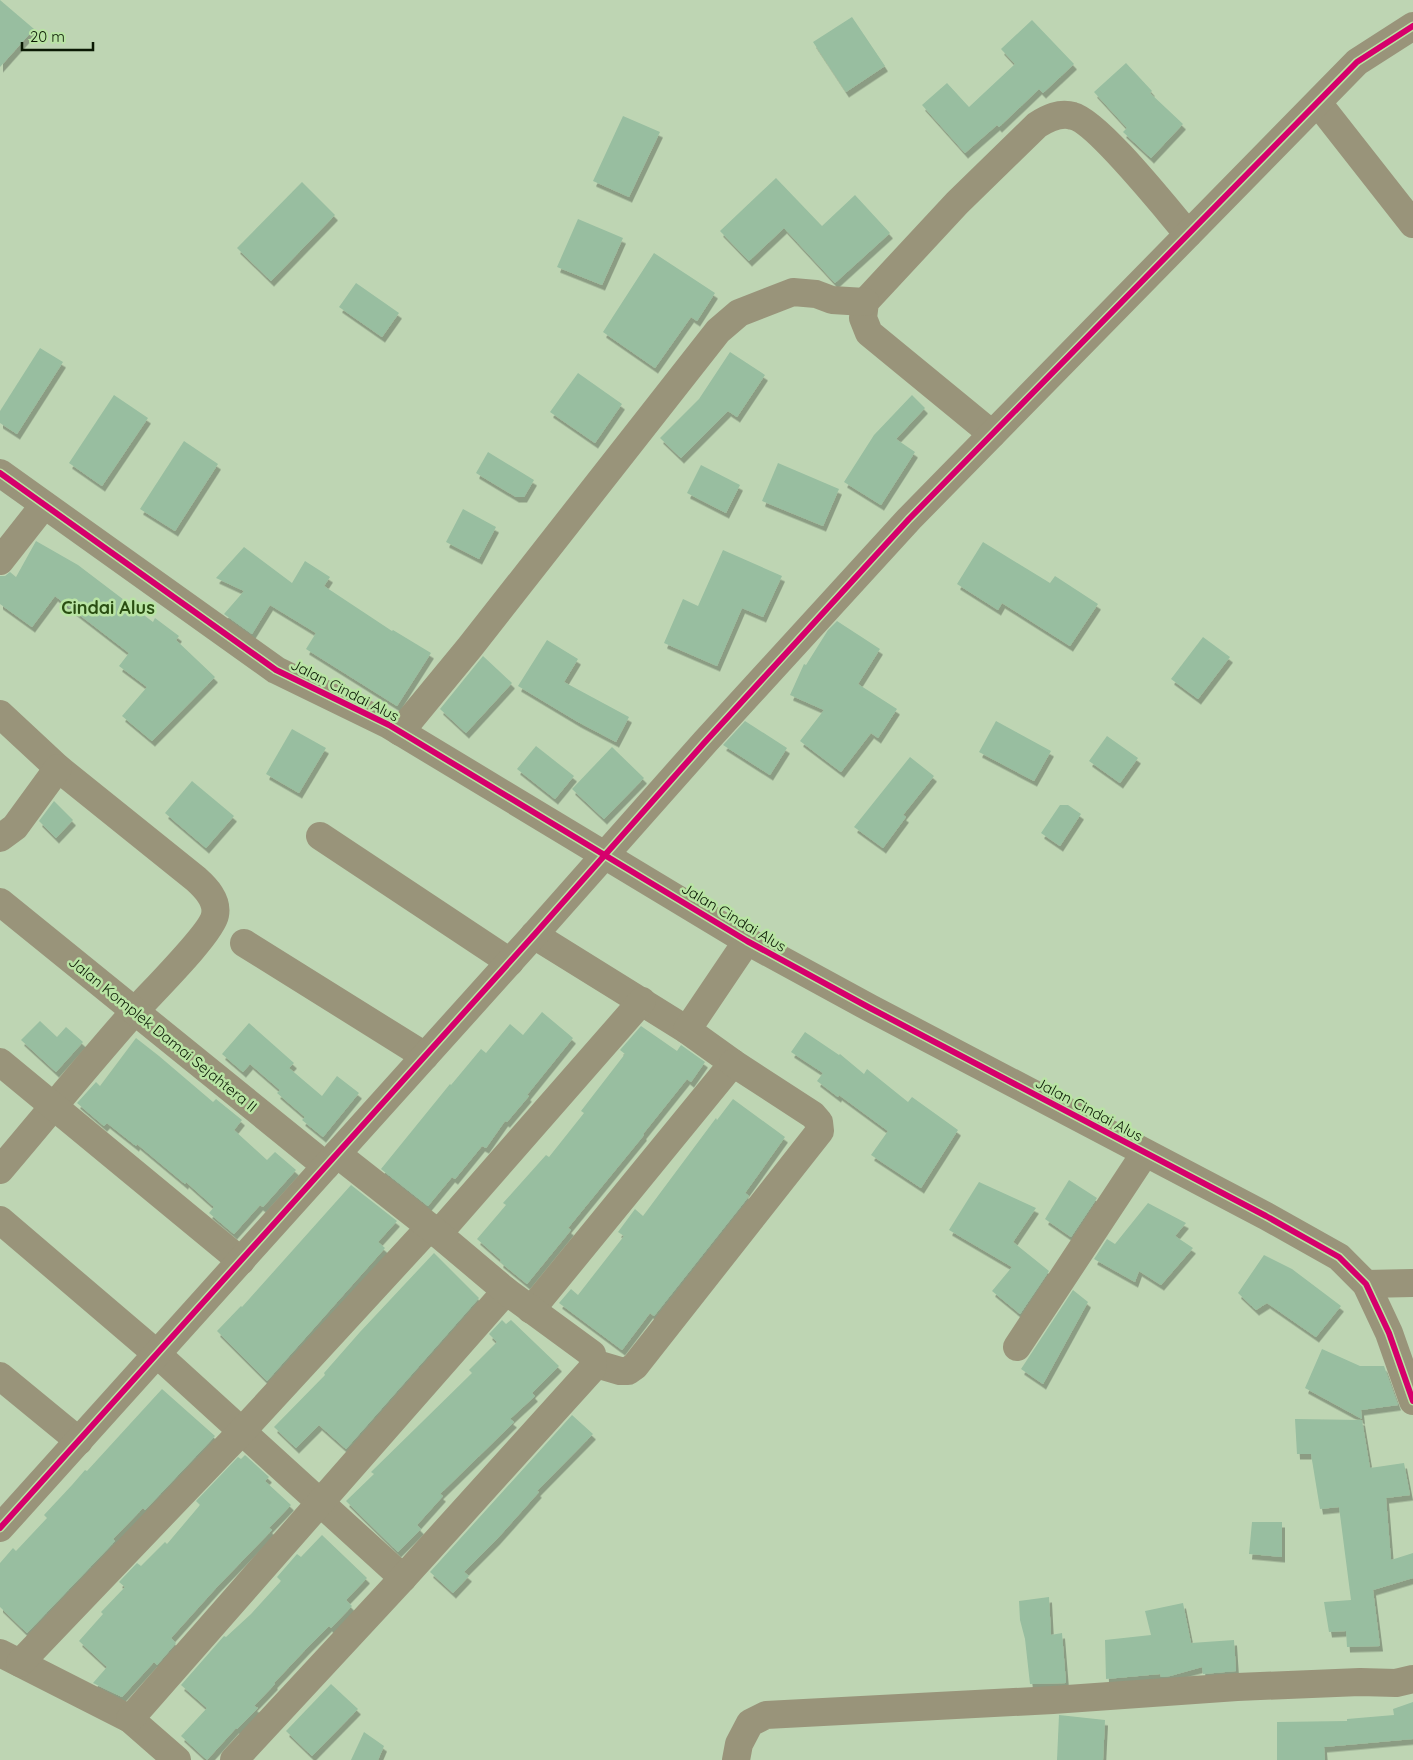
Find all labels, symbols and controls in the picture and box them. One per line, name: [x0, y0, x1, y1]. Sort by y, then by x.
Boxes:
scale bar: [22, 20, 94, 52]
text: 20 m: [30, 27, 65, 46]
district label: Cindai Alus: [61, 596, 155, 619]
street label: Jalan Cindai Alus: [288, 655, 402, 725]
street label: Jalan Cindai Alus: [678, 878, 790, 956]
street label: Jalan Komplek Damai Sejahtera II: [65, 952, 261, 1116]
street label: Jalan Cindai Alus: [1032, 1073, 1146, 1145]

